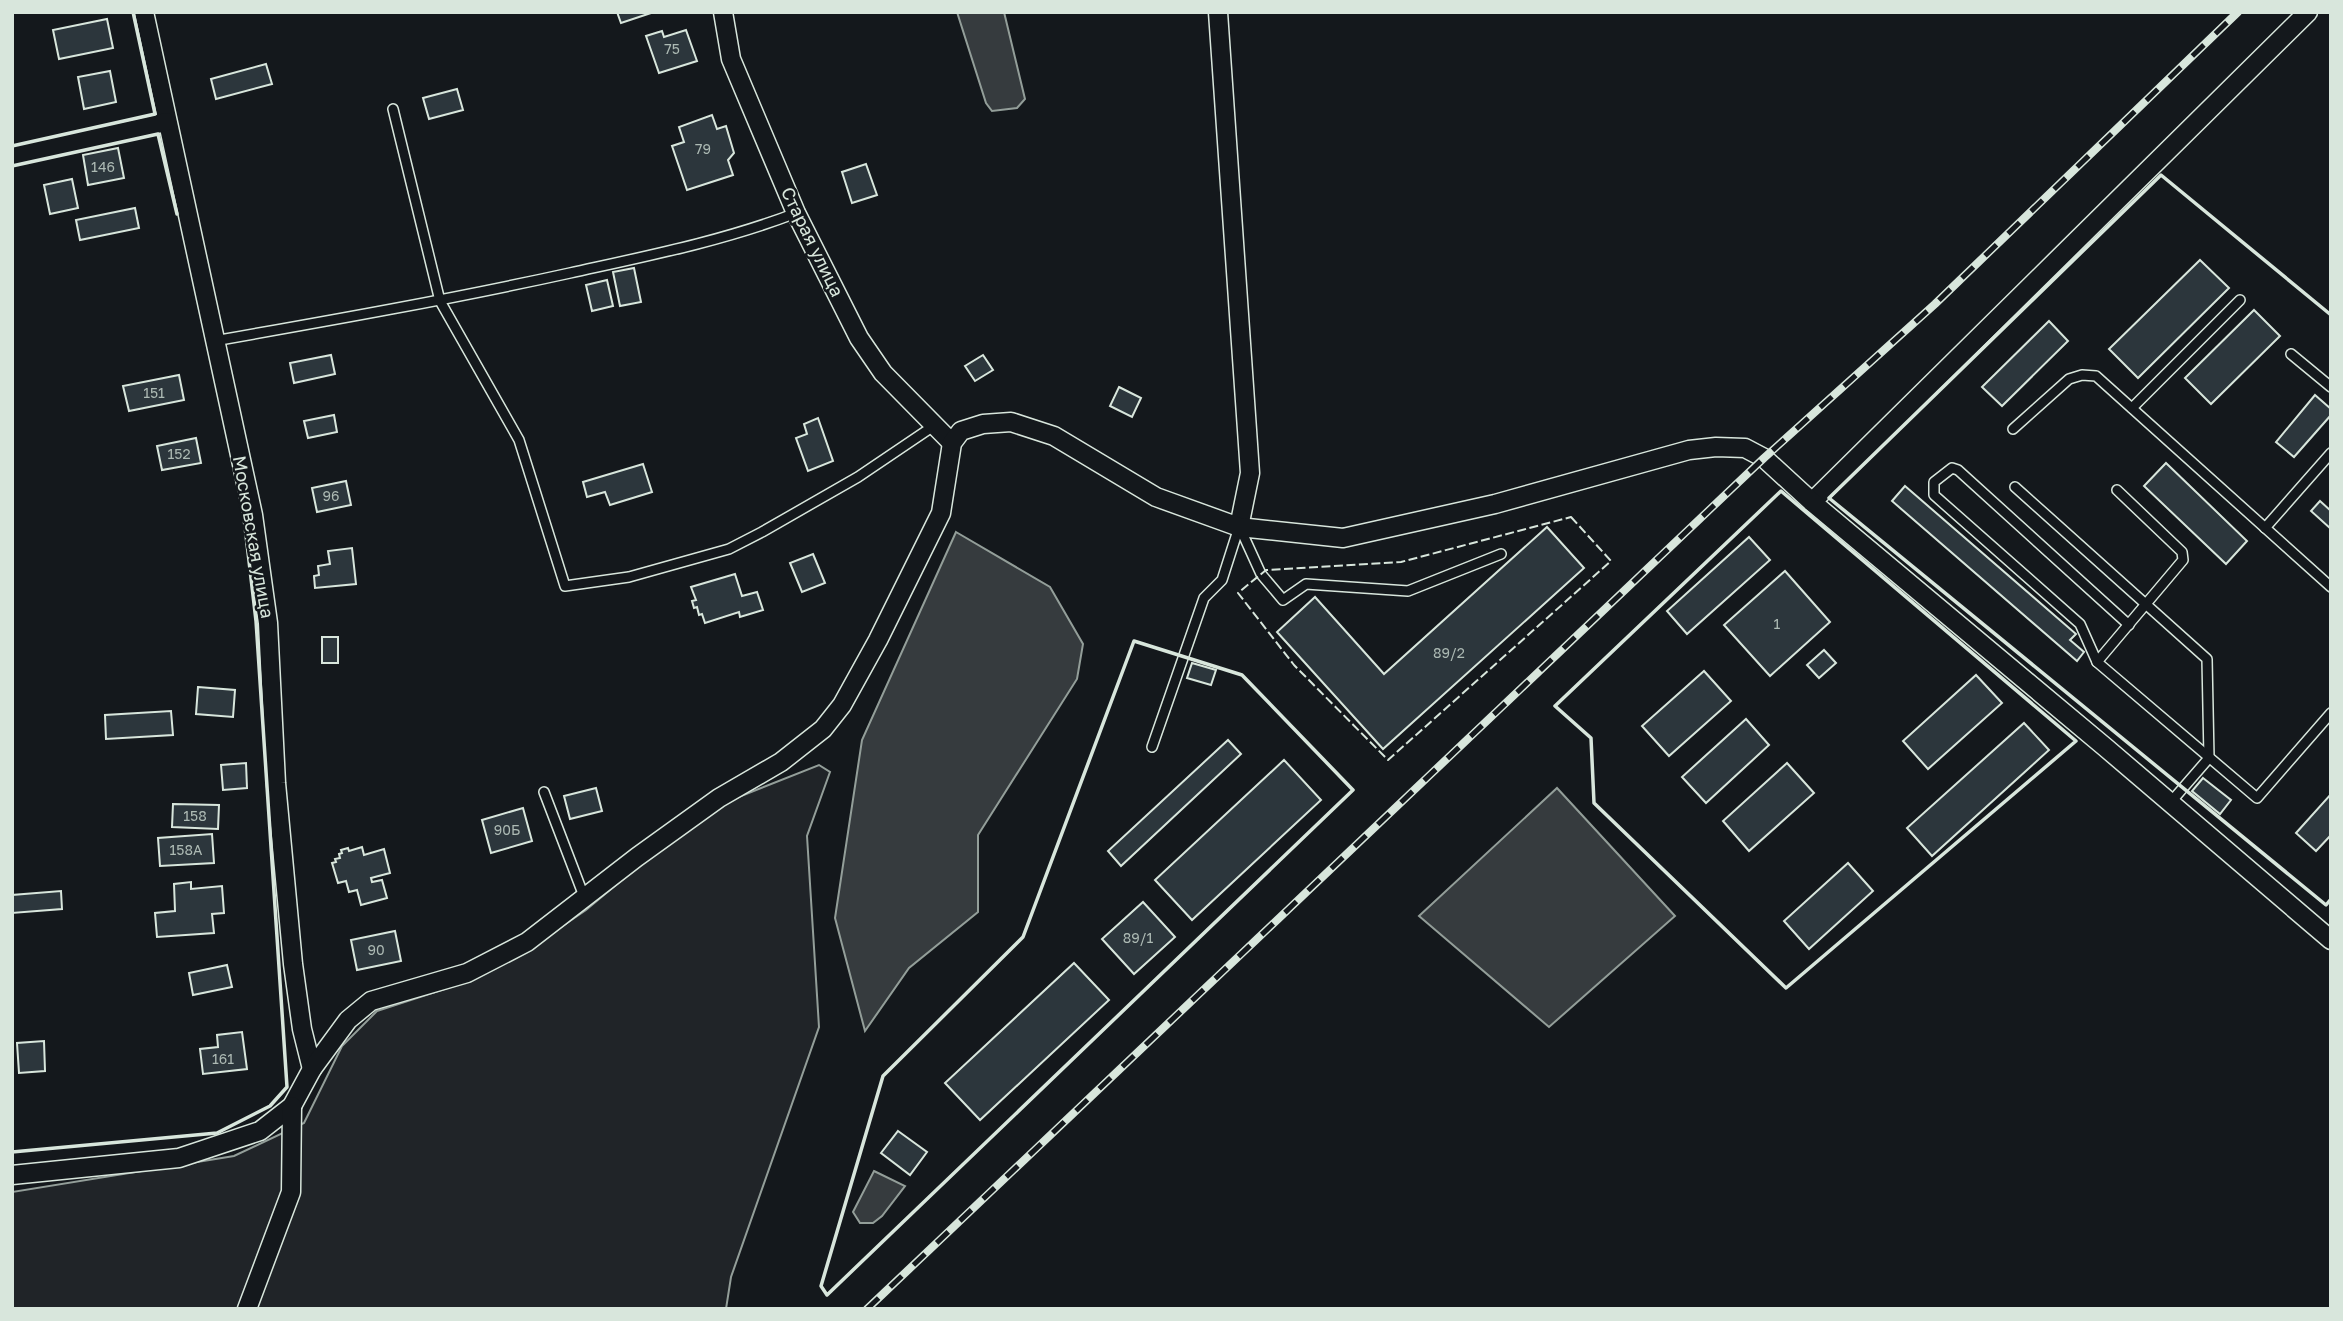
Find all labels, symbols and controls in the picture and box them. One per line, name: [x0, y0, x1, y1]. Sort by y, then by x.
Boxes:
house number: 75: [664, 40, 680, 57]
house number: 79: [695, 140, 711, 157]
house number: 146: [91, 158, 115, 175]
street label: Старая улица: [777, 183, 849, 300]
house number: 151: [143, 384, 165, 401]
house number: 152: [167, 445, 191, 462]
street label: Московская улица: [229, 454, 279, 620]
house number: 96: [323, 487, 339, 504]
house number: 1: [1774, 615, 1781, 632]
house number: 89/2: [1433, 644, 1465, 661]
house number: 158: [183, 807, 207, 824]
house number: 90Б: [494, 821, 520, 838]
house number: 158А: [170, 841, 203, 858]
house number: 89/1: [1123, 929, 1153, 946]
house number: 90: [367, 941, 385, 958]
house number: 161: [212, 1050, 234, 1067]

